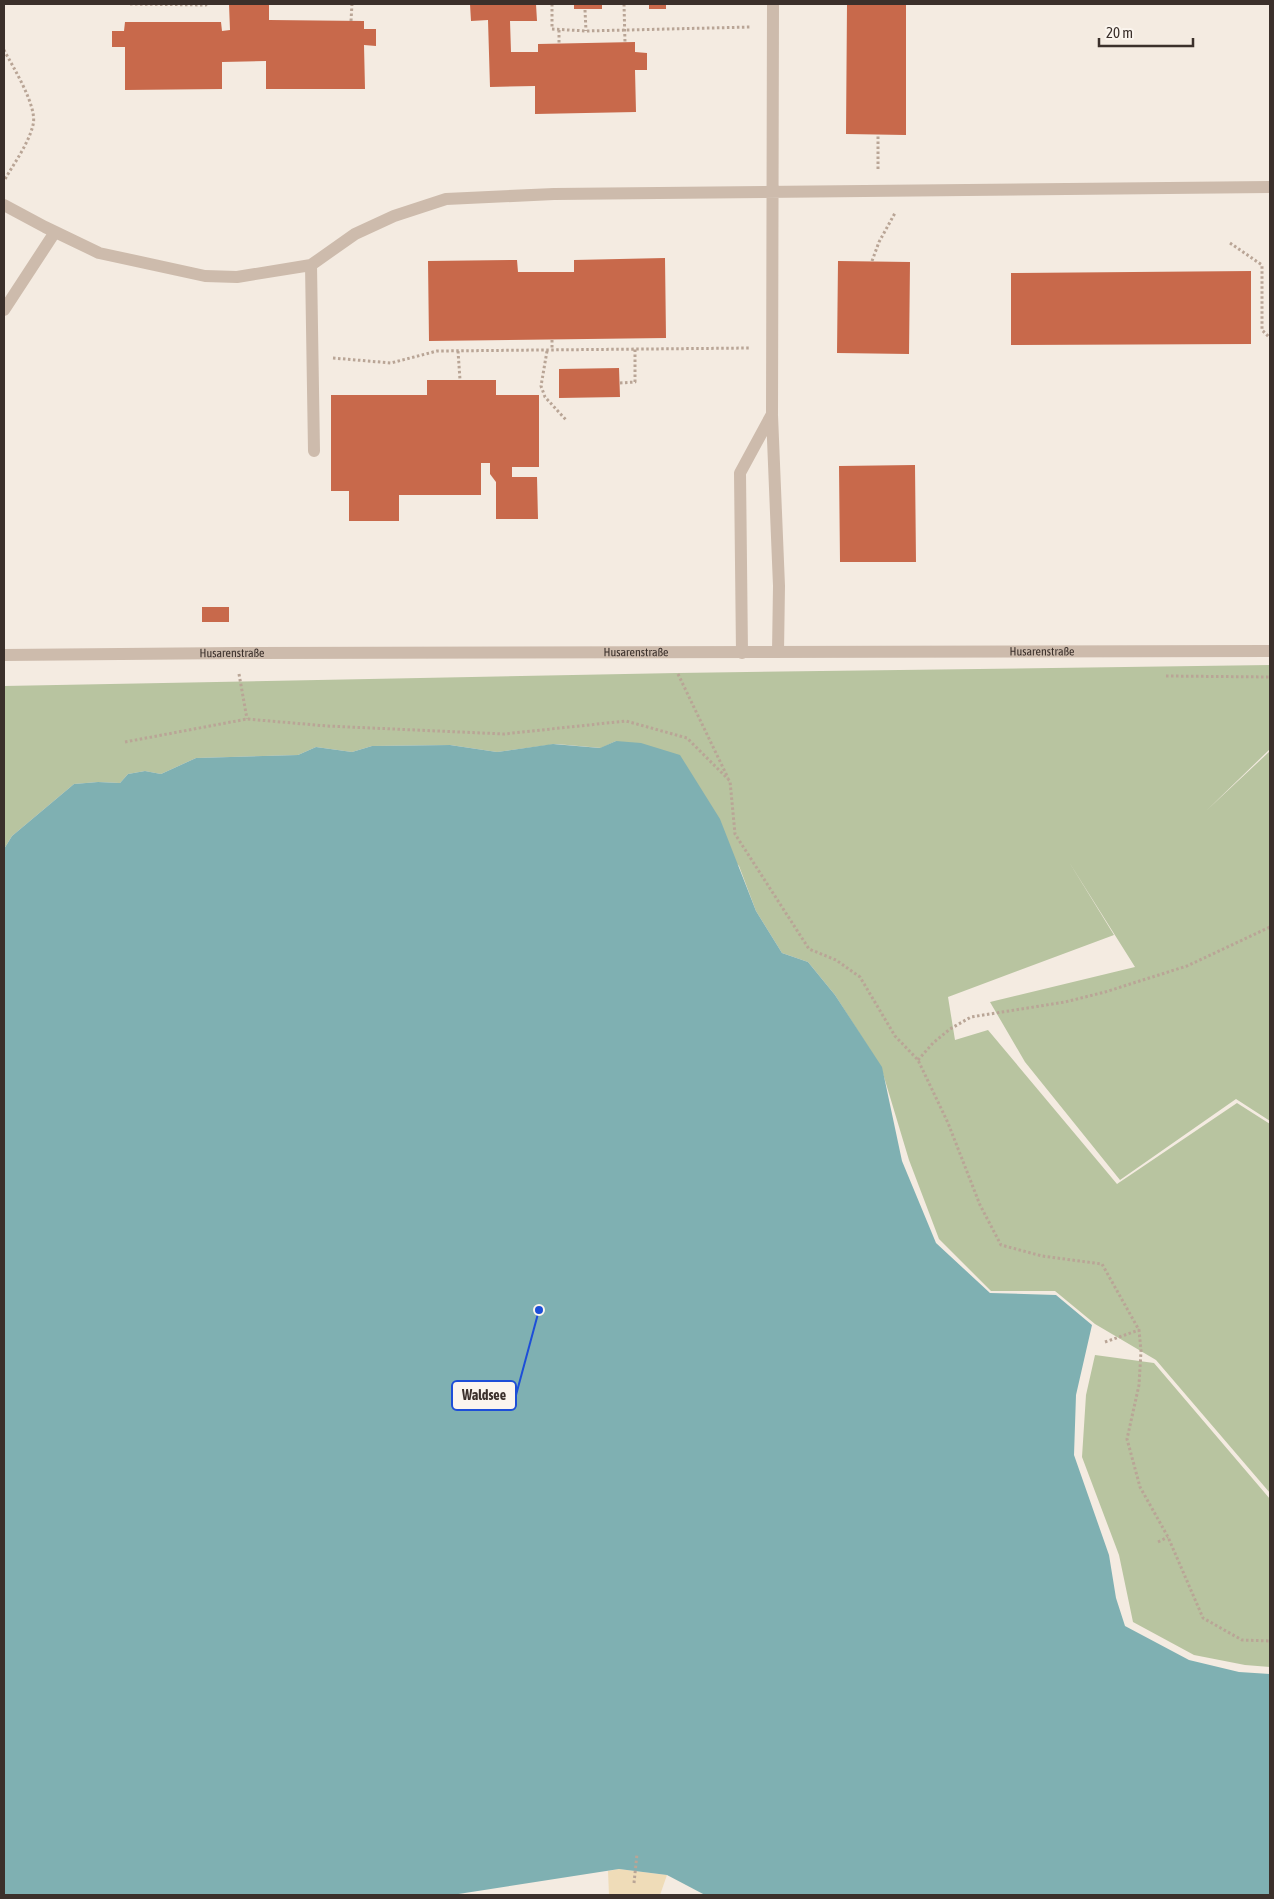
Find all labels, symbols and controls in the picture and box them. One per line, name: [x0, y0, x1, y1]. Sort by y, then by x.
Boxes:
scale bar: [1099, 15, 1193, 47]
text: 20 m: [1106, 24, 1133, 41]
street label: Husarenstraße: [1009, 644, 1075, 659]
street label: Husarenstraße: [603, 645, 669, 659]
street label: Husarenstraße: [199, 646, 265, 660]
callout: Waldsee: [452, 1381, 516, 1410]
text: Waldsee: [461, 1387, 506, 1403]

